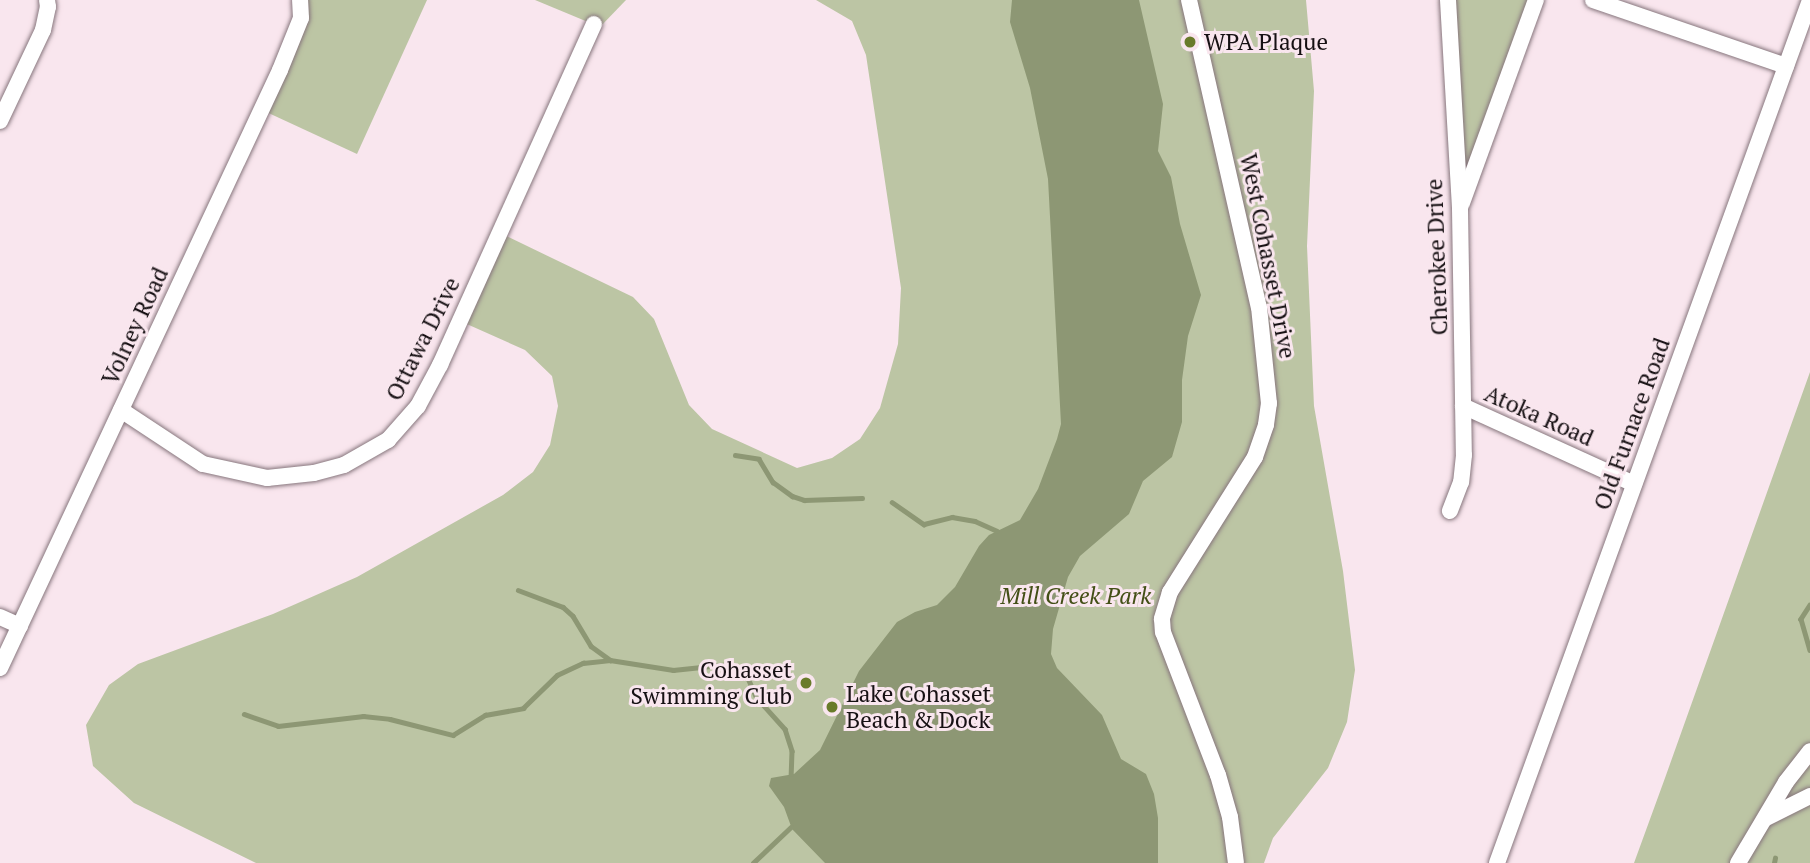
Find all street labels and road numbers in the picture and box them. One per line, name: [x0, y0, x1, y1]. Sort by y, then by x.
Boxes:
street label: West Cohasset Drive: [1235, 151, 1301, 361]
street label: Cherokee Drive: [1420, 178, 1454, 336]
street label: Volney Road: [96, 263, 174, 389]
street label: Ottawa Drive: [380, 273, 466, 405]
street label: Old Furnace Road: [1588, 334, 1676, 514]
street label: Atoka Road: [1480, 380, 1598, 452]

